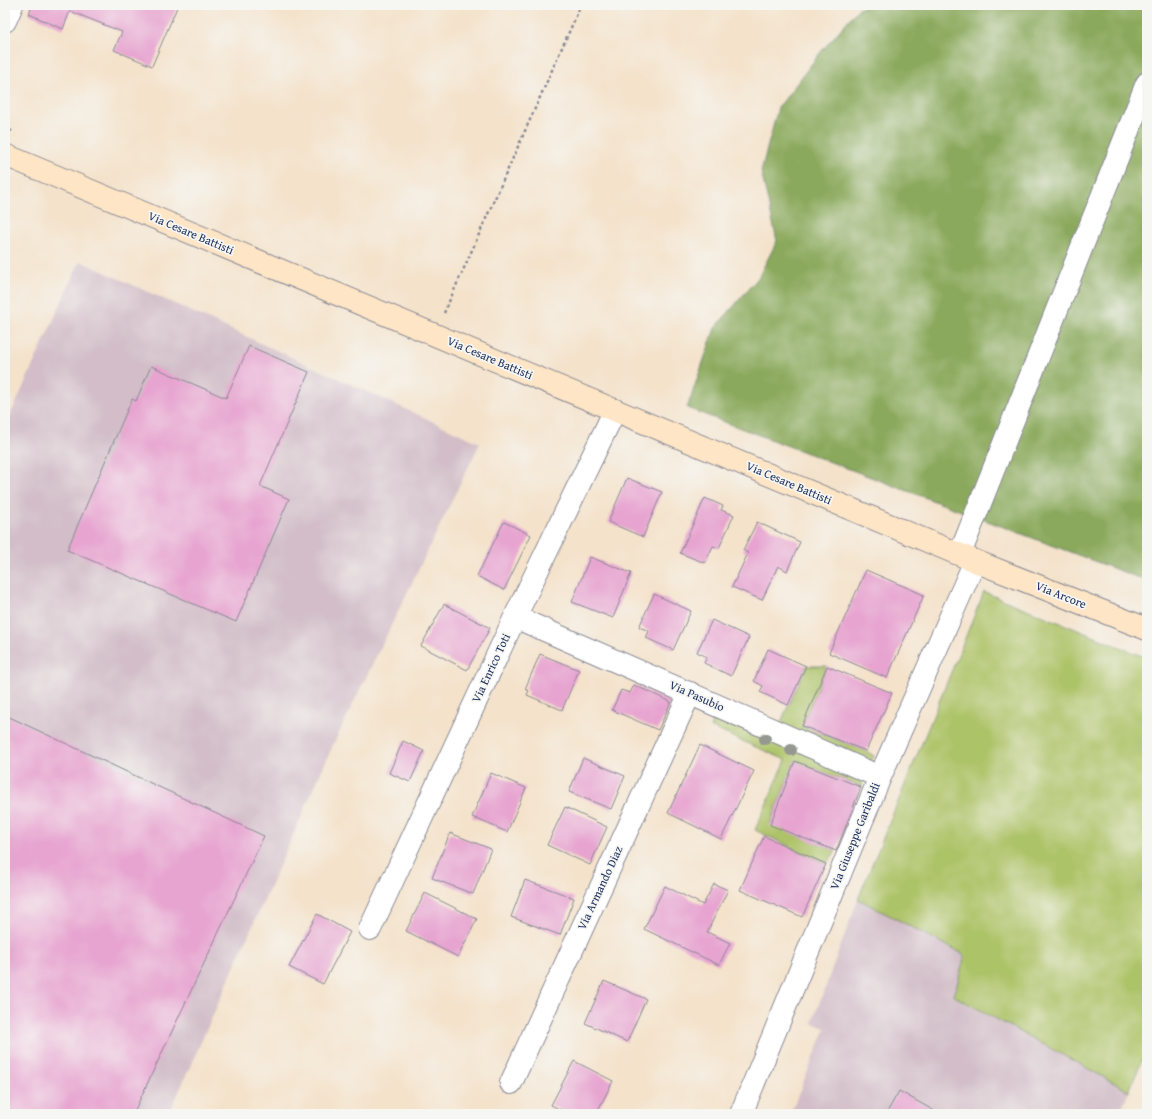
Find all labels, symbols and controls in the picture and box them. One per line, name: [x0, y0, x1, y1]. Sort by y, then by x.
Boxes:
street label: Via Cesare Battisti: [146, 207, 237, 259]
street label: Via Cesare Battisti: [445, 332, 536, 384]
street label: Via Cesare Battisti: [744, 457, 835, 509]
street label: Via Arcore: [1033, 577, 1089, 613]
street label: Via Enrico Toti: [467, 630, 514, 705]
street label: Via Pasubio: [667, 676, 727, 715]
street label: Via Giuseppe Garibaldi: [825, 779, 884, 892]
street label: Via Armando Diaz: [573, 843, 626, 932]

